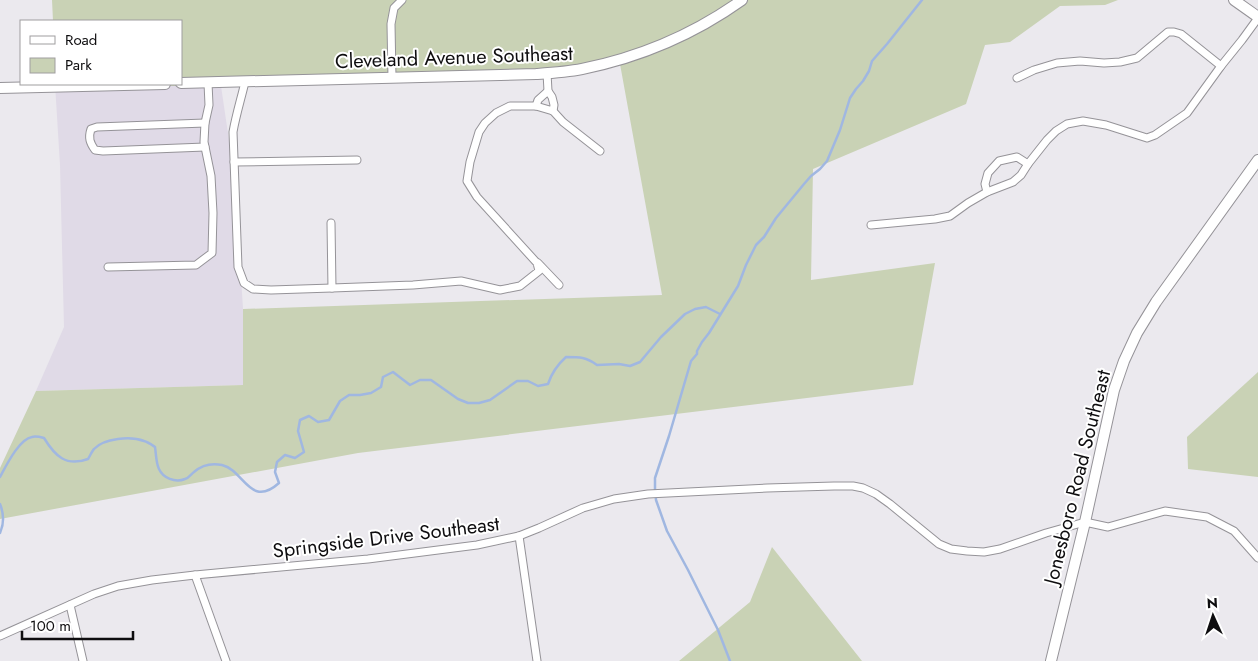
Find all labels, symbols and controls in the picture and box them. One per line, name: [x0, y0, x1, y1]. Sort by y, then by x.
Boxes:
legend: [20, 20, 182, 85]
text: Road: [65, 29, 97, 51]
street label: Cleveland Avenue Southeast: [335, 39, 574, 76]
text: Park: [65, 54, 92, 76]
street label: Jonesboro Road Southeast: [1036, 367, 1118, 590]
street label: Springside Drive Southeast: [271, 509, 501, 566]
north arrow: [1188, 591, 1238, 641]
text: N: [1206, 593, 1218, 613]
scale bar: [22, 608, 134, 640]
text: 100 m: [30, 615, 71, 637]

